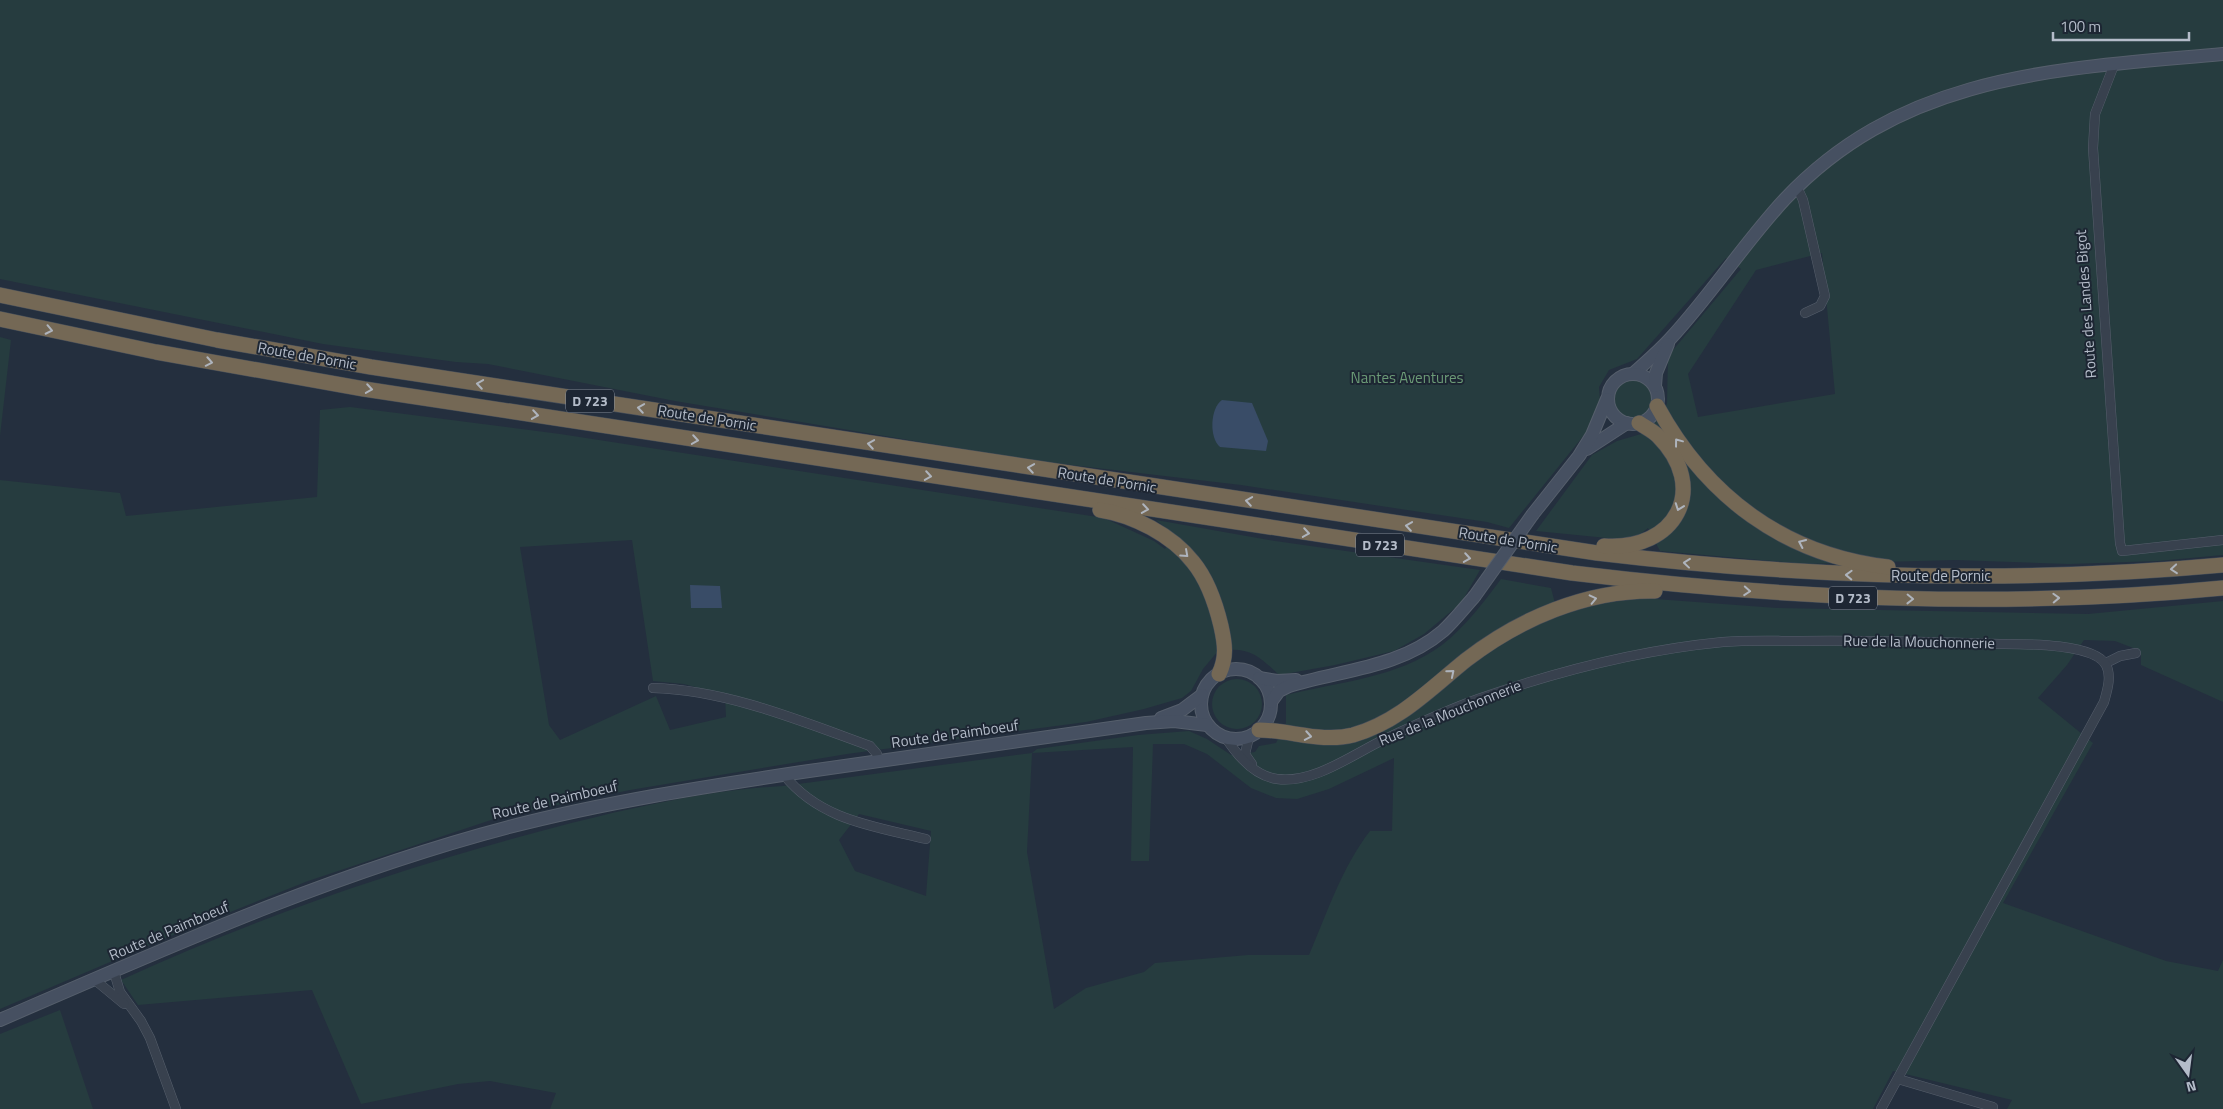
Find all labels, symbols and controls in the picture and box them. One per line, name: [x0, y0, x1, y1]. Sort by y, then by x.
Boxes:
scale bar: [2053, 10, 2189, 42]
text: 100 m: [2060, 15, 2101, 38]
street label: Route des Landes Bigot: [2069, 228, 2102, 379]
one-way arrow: [45, 324, 54, 335]
street label: Route de Pornic: [256, 336, 358, 375]
one-way arrow: [204, 356, 213, 367]
park label: Nantes Aventures: [1351, 366, 1463, 389]
one-way arrow: [476, 379, 485, 389]
one-way arrow: [364, 384, 373, 394]
road number: D 723: [566, 390, 614, 412]
street label: Route de Pornic: [656, 398, 758, 437]
one-way arrow: [637, 404, 645, 414]
one-way arrow: [530, 410, 539, 420]
one-way arrow: [692, 434, 700, 445]
one-way arrow: [1675, 438, 1684, 448]
one-way arrow: [866, 439, 875, 449]
street label: Route de Pornic: [1056, 460, 1158, 499]
one-way arrow: [1027, 464, 1036, 474]
one-way arrow: [924, 470, 932, 480]
one-way arrow: [1244, 497, 1253, 507]
one-way arrow: [1675, 502, 1685, 511]
one-way arrow: [1141, 503, 1150, 513]
street label: Route de Pornic: [1457, 520, 1559, 559]
one-way arrow: [1405, 521, 1414, 531]
one-way arrow: [1302, 528, 1310, 538]
road number: D 723: [1356, 534, 1404, 556]
one-way arrow: [1798, 539, 1807, 549]
one-way arrow: [1179, 549, 1188, 558]
one-way arrow: [1463, 552, 1471, 563]
one-way arrow: [1682, 558, 1690, 569]
one-way arrow: [2170, 563, 2178, 574]
street label: Route de Pornic: [1891, 564, 1991, 587]
one-way arrow: [1844, 569, 1852, 580]
one-way arrow: [1744, 586, 1752, 597]
road number: D 723: [1829, 586, 1877, 610]
one-way arrow: [2052, 593, 2060, 603]
one-way arrow: [1589, 594, 1598, 605]
one-way arrow: [1906, 594, 1914, 604]
street label: Rue de la Mouchonnerie: [1843, 629, 1995, 654]
one-way arrow: [1445, 670, 1454, 679]
street label: Rue de la Mouchonnerie: [1375, 673, 1524, 752]
street label: Route de Paimboeuf: [890, 713, 1020, 754]
one-way arrow: [1303, 730, 1312, 740]
street label: Route de Paimboeuf: [490, 774, 620, 825]
street label: Route de Paimboeuf: [105, 895, 232, 966]
north arrow: [2163, 1049, 2213, 1099]
text: N: [2184, 1076, 2199, 1098]

